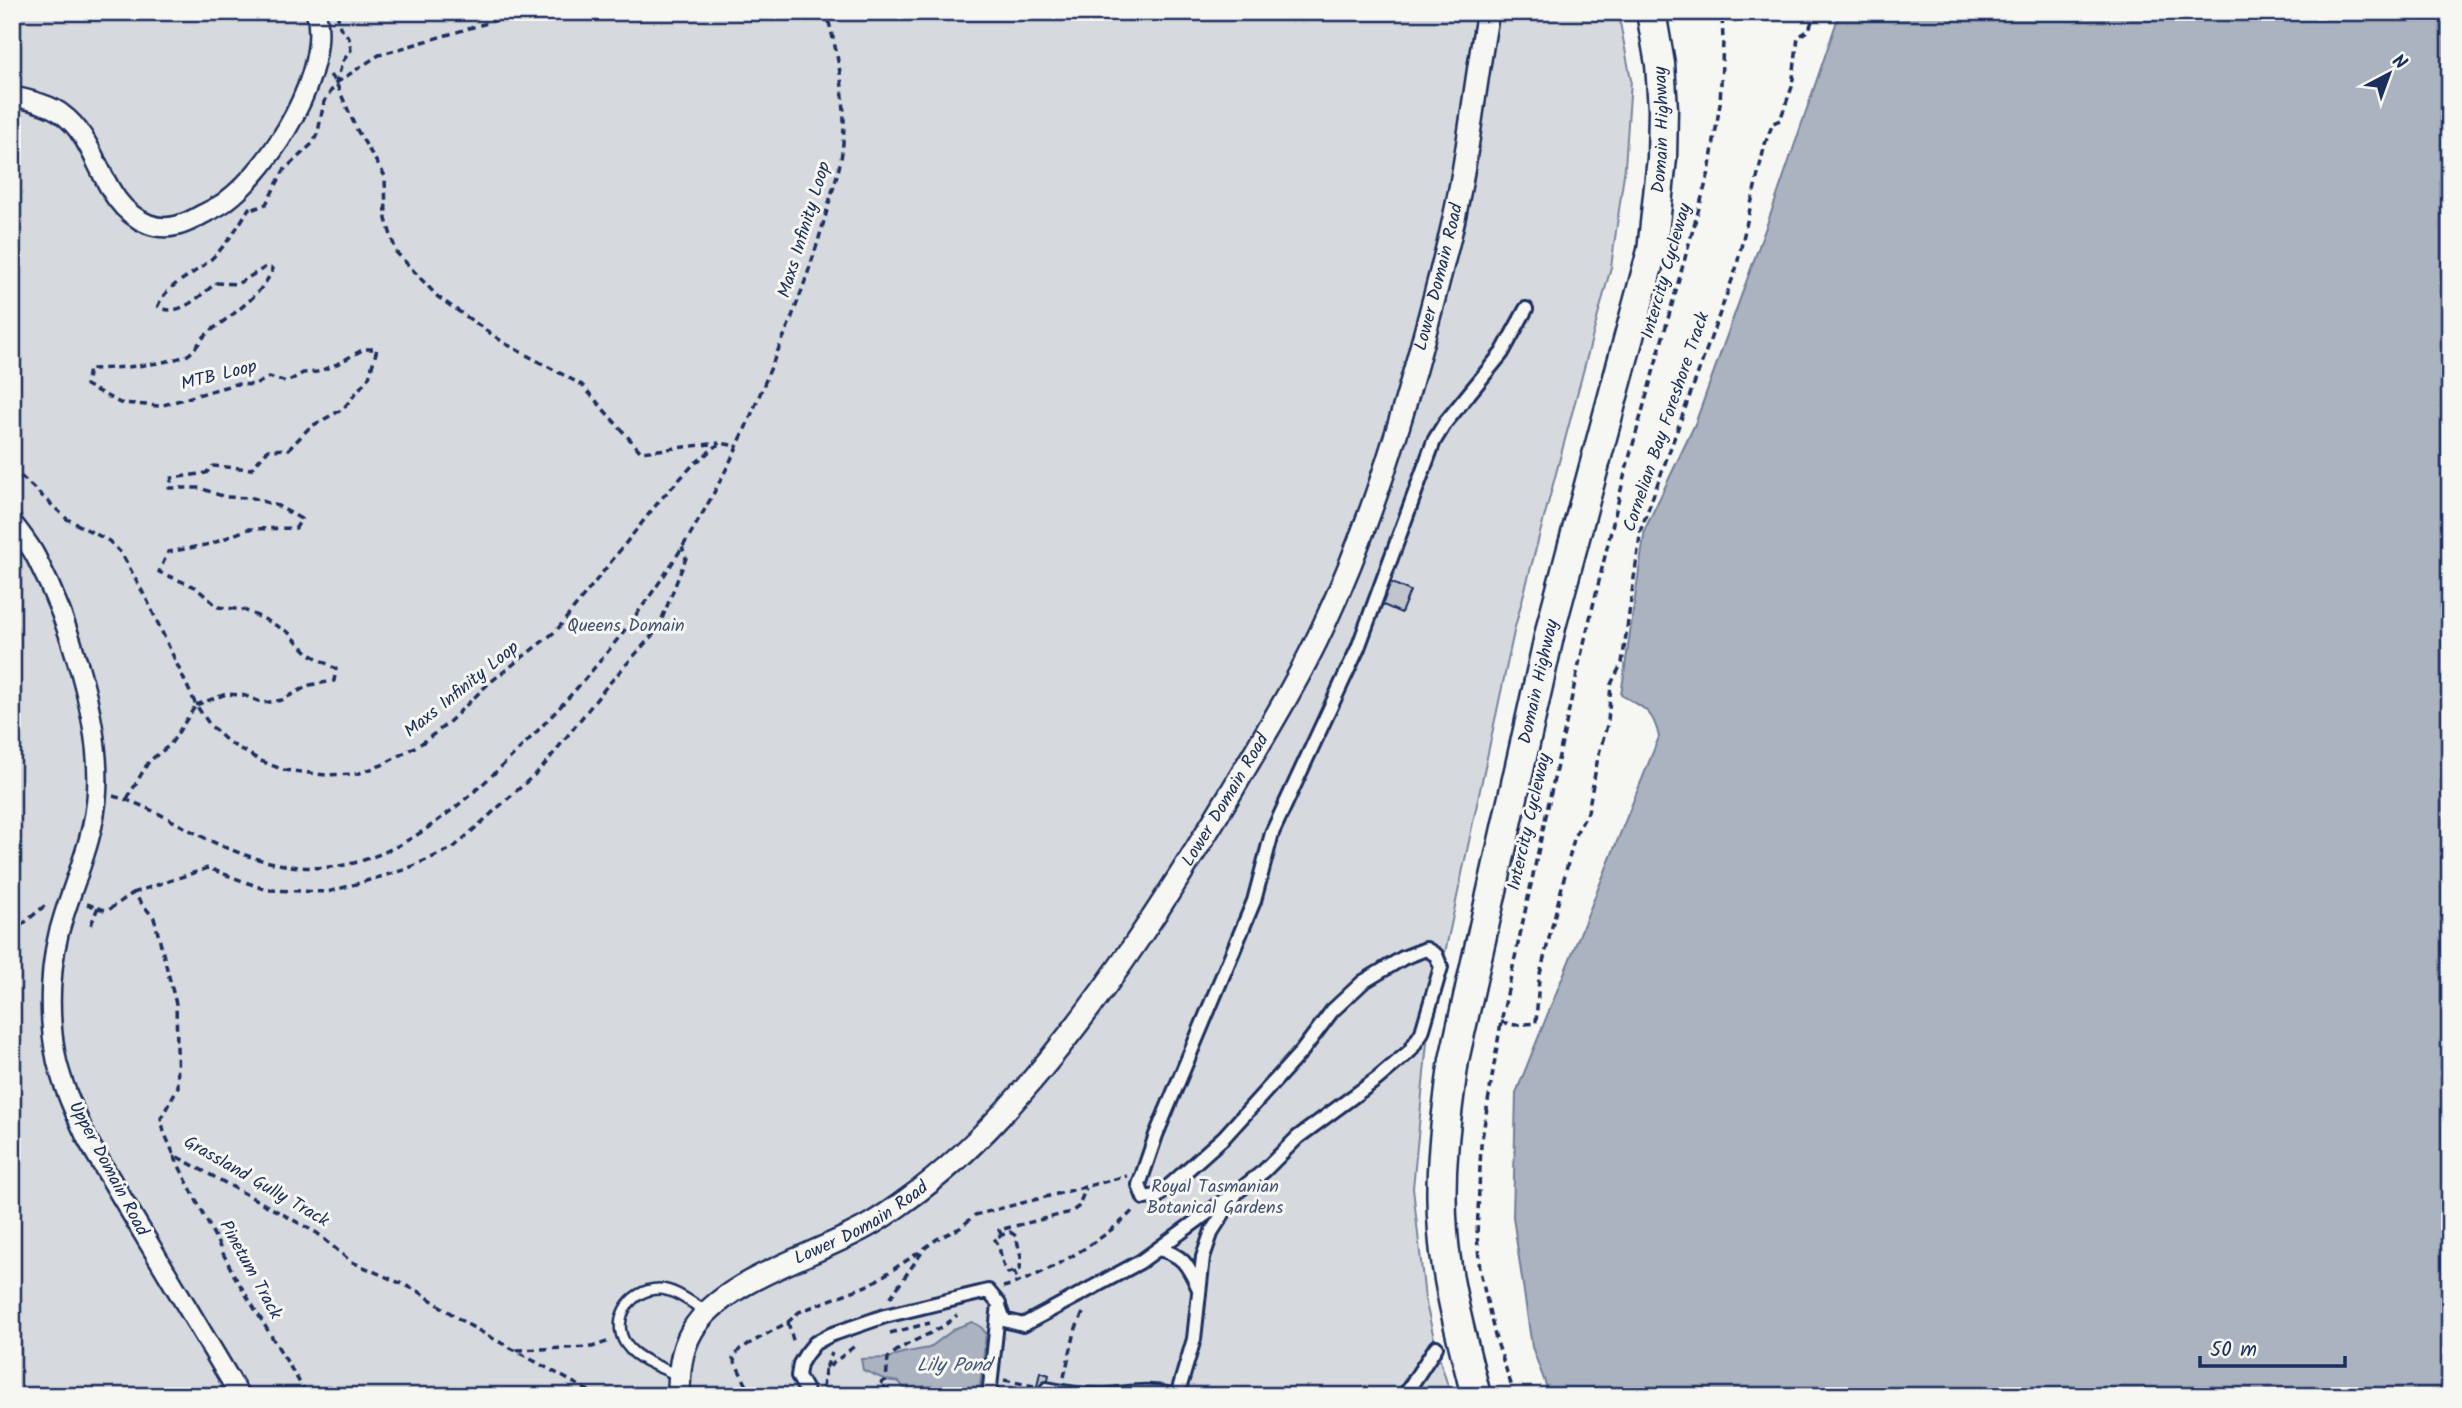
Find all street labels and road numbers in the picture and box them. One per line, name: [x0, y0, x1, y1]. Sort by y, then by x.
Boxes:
street label: Domain Highway: [1644, 65, 1678, 195]
street label: Maxs Infinity Loop: [771, 158, 840, 302]
street label: Intercity Cycleway: [1634, 199, 1700, 342]
street label: Lower Domain Road: [1406, 200, 1472, 354]
street label: Cornelian Bay Foreshore Track: [1616, 308, 1718, 536]
street label: MTB Loop: [178, 352, 260, 399]
street label: Domain Highway: [1511, 616, 1567, 747]
street label: Maxs Infinity Loop: [398, 634, 526, 746]
street label: Lower Domain Road: [1174, 727, 1278, 872]
street label: Intercity Cycleway: [1500, 750, 1560, 893]
street label: Upper Domain Road: [60, 1096, 156, 1242]
street label: Grassland Gully Track: [178, 1128, 335, 1236]
street label: Lower Domain Road: [789, 1173, 936, 1273]
street label: Pinetum Track: [211, 1215, 289, 1325]

